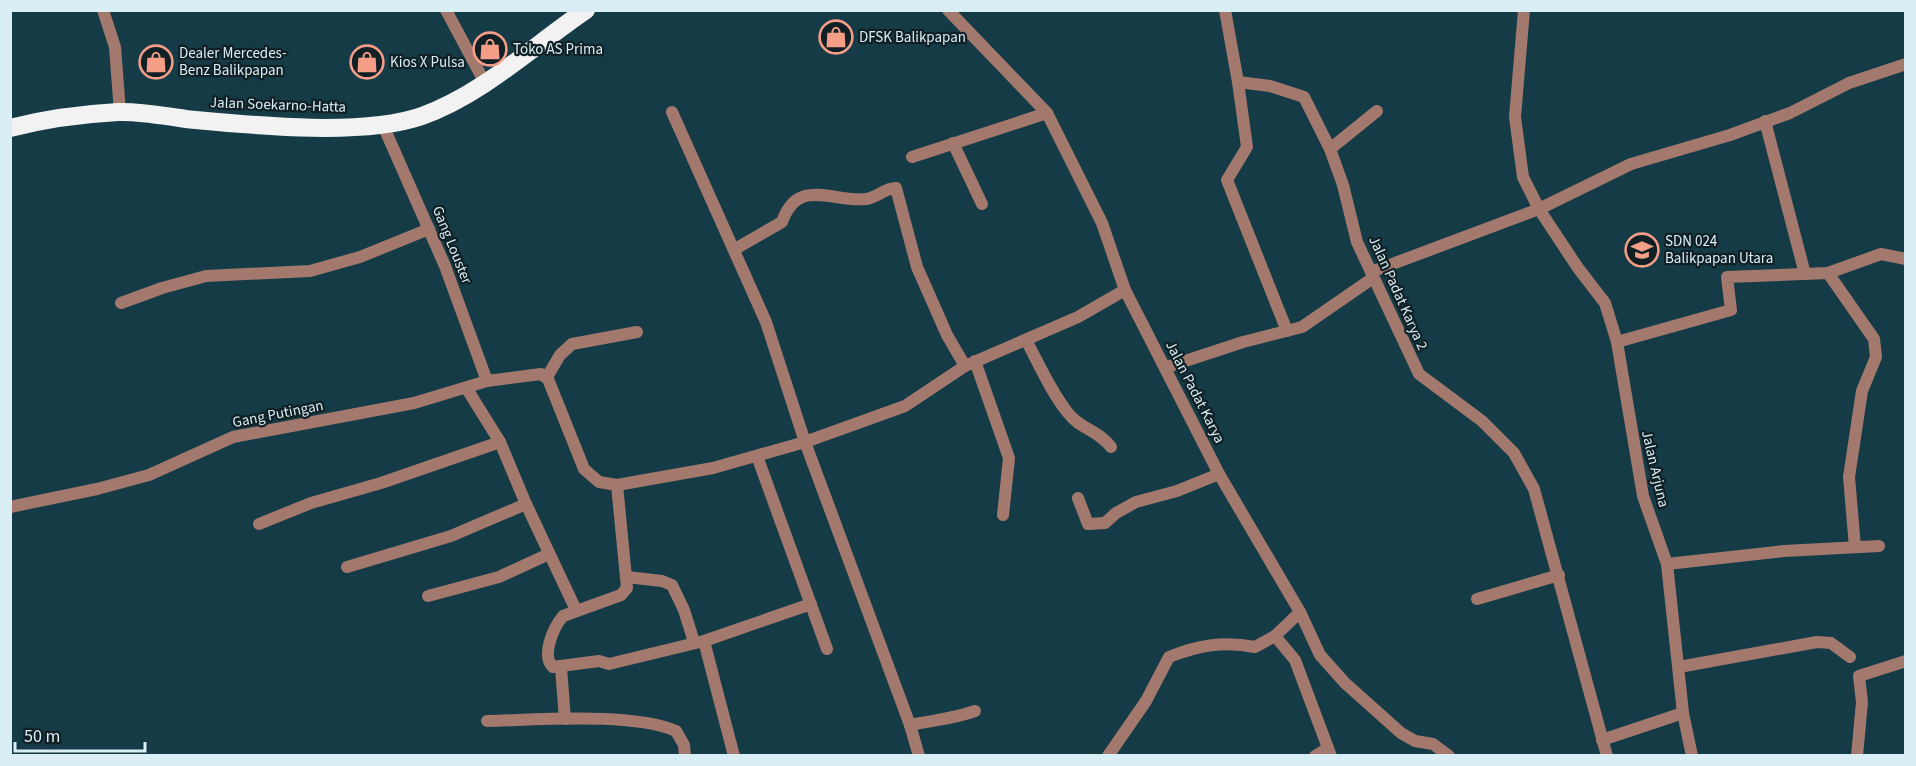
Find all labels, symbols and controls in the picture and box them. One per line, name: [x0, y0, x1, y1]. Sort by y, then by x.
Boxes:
shop icon: DFSK Balikpapan: [818, 19, 854, 55]
place label: DFSK Balikpapan: [859, 27, 966, 48]
shop icon: Toko AS Prima: [472, 31, 508, 67]
place label: Toko AS Prima: [513, 39, 603, 60]
place label: Dealer Mercedes- Benz Balikpapan: [179, 43, 287, 81]
shop icon: Dealer Mercedes- Benz Balikpapan: [138, 44, 174, 80]
shop icon: Kios X Pulsa: [349, 44, 385, 80]
place label: Kios X Pulsa: [390, 52, 465, 73]
street label: Jalan Soekarno-Hatta: [210, 92, 346, 118]
street label: Gang Louster: [427, 203, 477, 288]
place label: SDN 024 Balikpapan Utara: [1665, 231, 1773, 269]
school or university icon: SDN 024 Balikpapan Utara: [1624, 232, 1660, 268]
street label: Jalan Padat Karya 2: [1363, 233, 1433, 353]
street label: Jalan Padat Karya: [1160, 337, 1230, 447]
street label: Gang Putingan: [231, 395, 325, 433]
street label: Jalan Arjuna: [1636, 428, 1674, 510]
scale bar: [15, 715, 146, 753]
text: 50 m: [24, 724, 60, 749]

